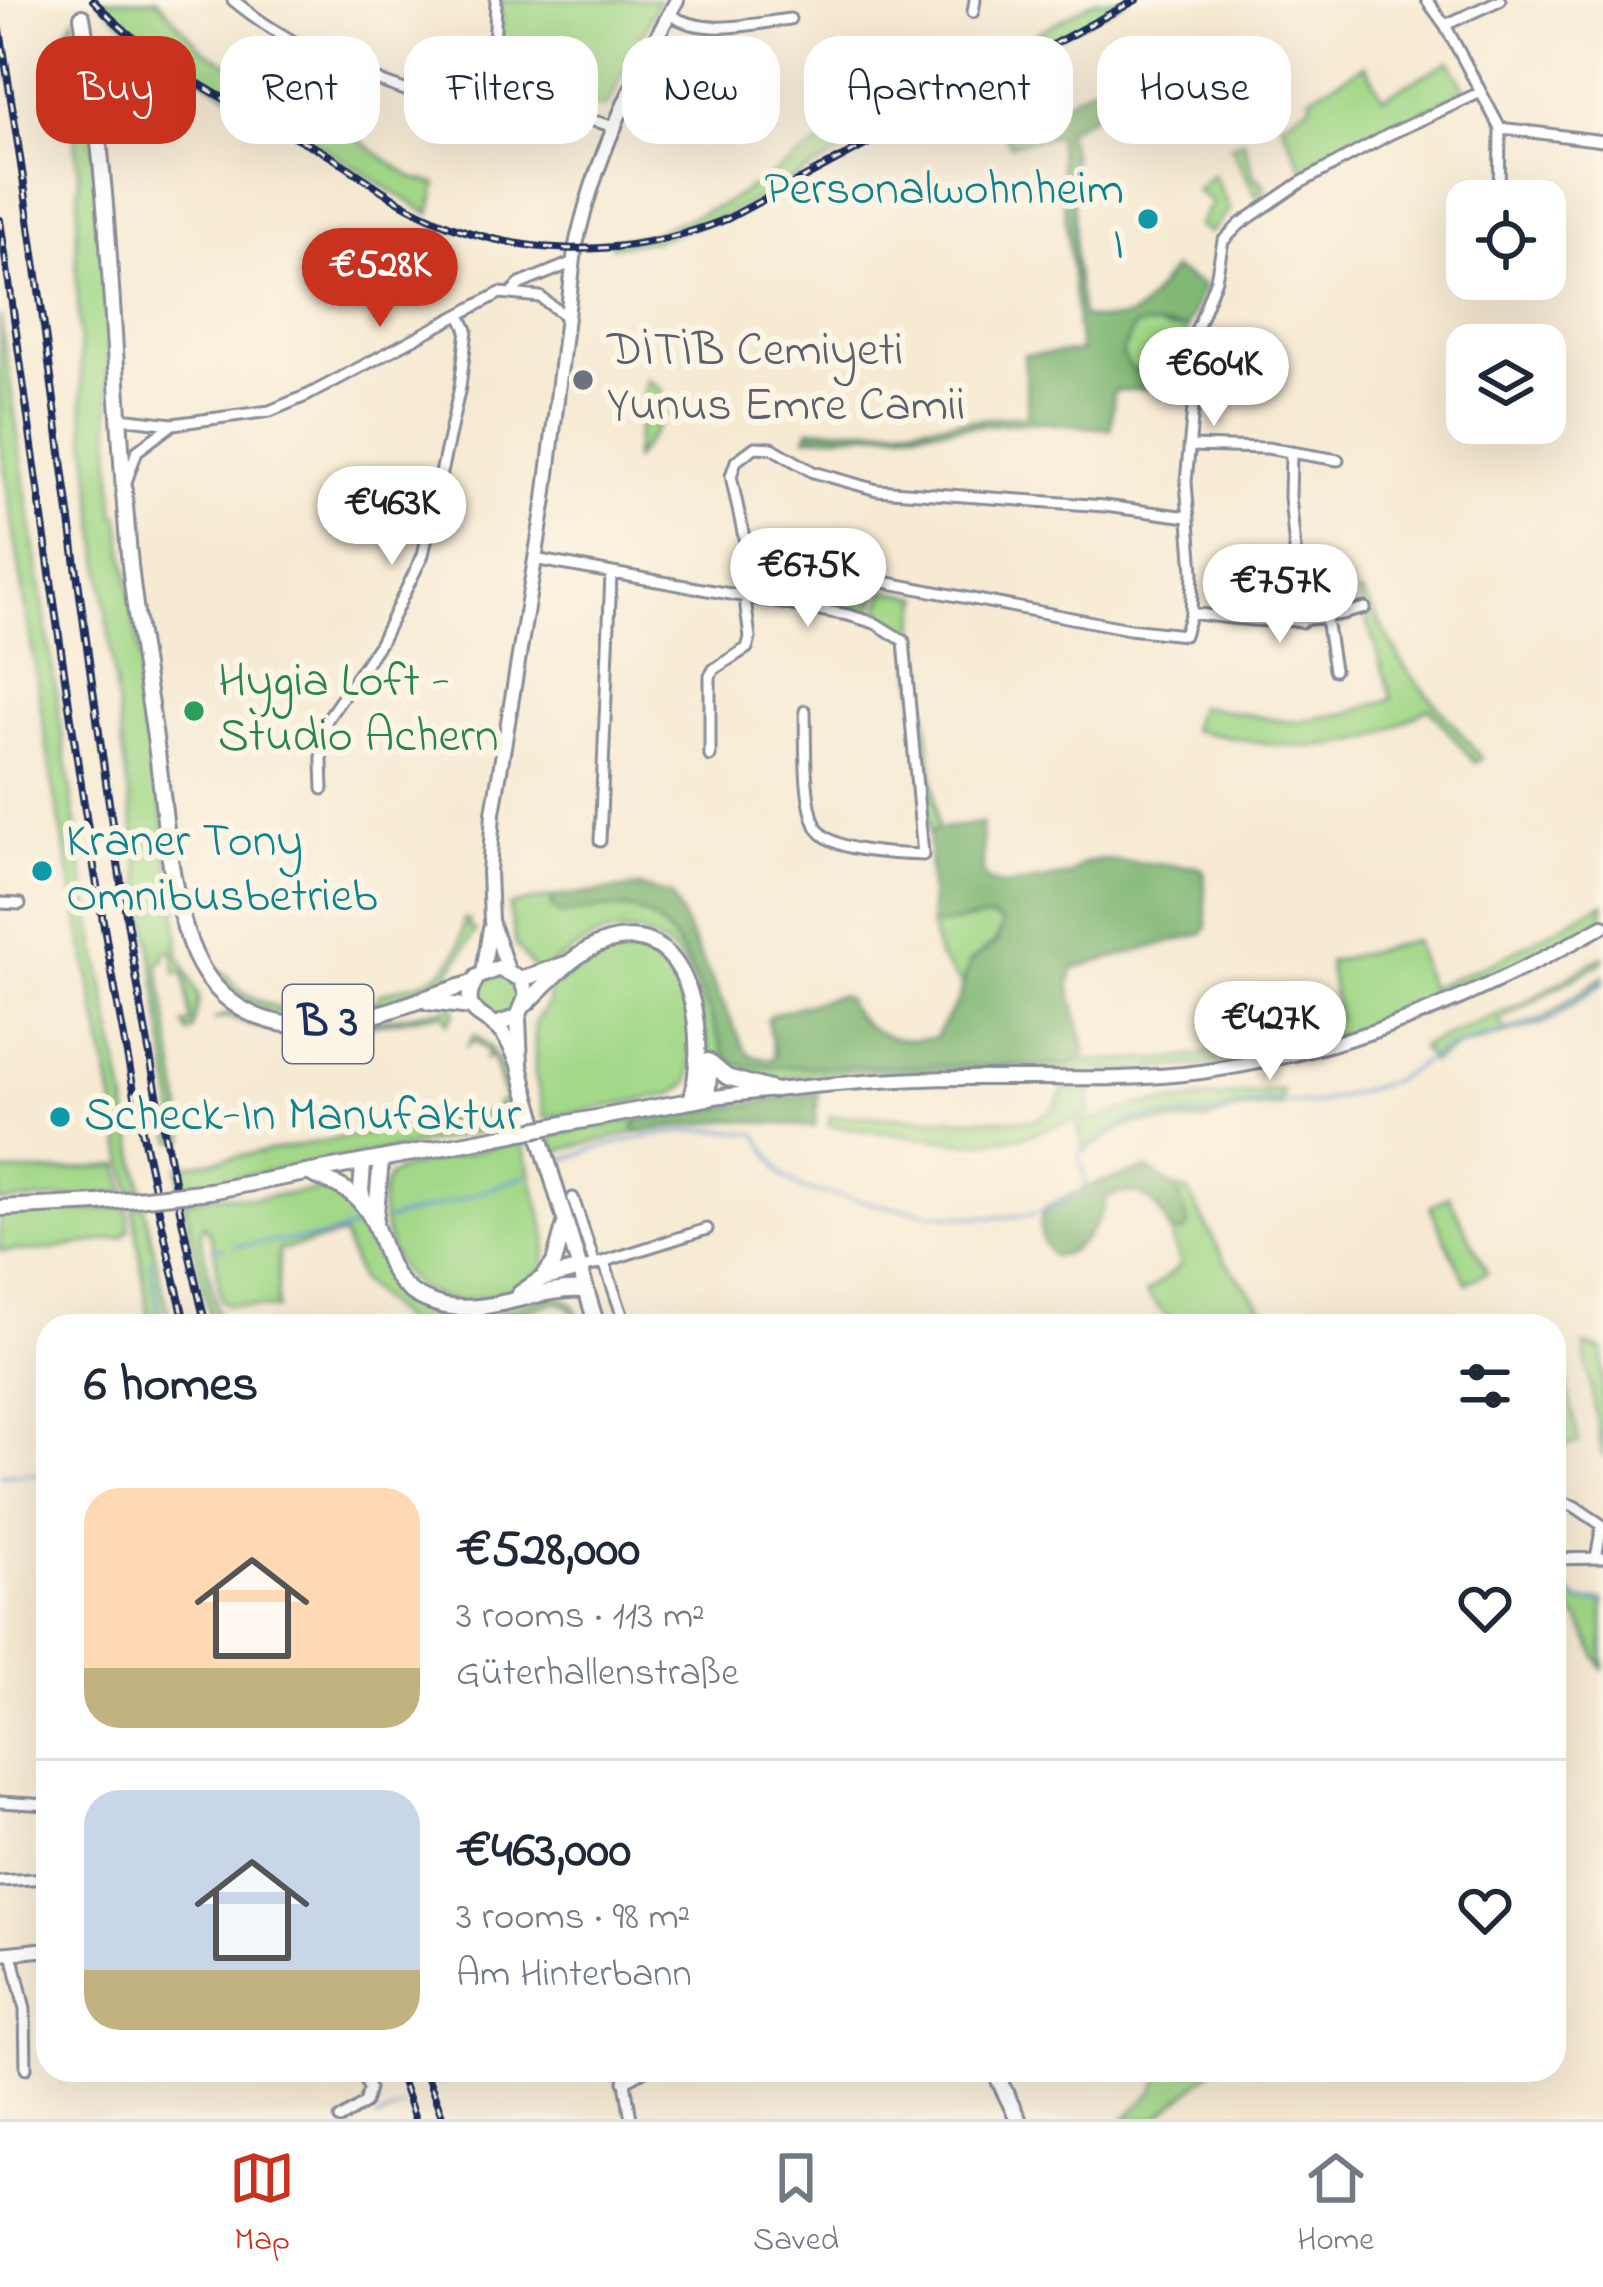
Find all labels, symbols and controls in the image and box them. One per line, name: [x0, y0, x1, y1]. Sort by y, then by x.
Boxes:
chip: Buy: [36, 36, 196, 144]
chip: Rent: [220, 36, 380, 144]
chip: Filters: [404, 36, 598, 144]
chip: New: [622, 36, 780, 144]
chip: Apartment: [804, 36, 1073, 144]
chip: House: [1097, 36, 1291, 144]
place label: Personalwohnheim I: [764, 156, 1124, 281]
map controls: [1446, 180, 1566, 444]
button: locate: [1446, 180, 1566, 300]
marker: Personalwohnheim I: [1135, 206, 1161, 232]
pin: €528K: [296, 228, 464, 330]
text: €528K: [329, 238, 431, 295]
place label: DİTİB Cemiyeti Yunus Emre Camii: [606, 317, 965, 442]
button: layers: [1446, 324, 1566, 444]
pin: €604K: [1130, 327, 1298, 429]
text: €604K: [1166, 337, 1262, 394]
marker: DİTİB Cemiyeti Yunus Emre Camii: [570, 367, 596, 393]
pin: €463K: [308, 466, 476, 568]
text: €463K: [344, 476, 440, 533]
pin: €675K: [724, 528, 892, 630]
text: €675K: [757, 538, 859, 595]
pin: €757K: [1196, 544, 1364, 646]
text: €757K: [1230, 554, 1330, 611]
place label: Hygia Loft - Studio Achern: [218, 648, 499, 773]
marker: Hygia Loft - Studio Achern: [181, 698, 207, 724]
place label: Kraner Tony Omnibusbetrieb: [66, 808, 378, 933]
marker: Kraner Tony Omnibusbetrieb: [29, 858, 55, 884]
pin: €427K: [1186, 981, 1354, 1083]
road number: B 3: [283, 985, 373, 1063]
text: €427K: [1221, 991, 1319, 1048]
place label: Scheck-In Manufaktur: [84, 1082, 521, 1152]
marker: Scheck-In Manufaktur: [47, 1104, 73, 1130]
text: 6 homes: [84, 1349, 258, 1424]
icon: filters: [1452, 1353, 1518, 1419]
text: €528,000: [456, 1514, 640, 1589]
icon: home: [180, 1536, 324, 1680]
icon: heart: [1452, 1575, 1518, 1641]
text: 3 rooms · 113 m²: [456, 1589, 705, 1646]
text: Güterhallenstraße: [456, 1646, 739, 1703]
text: €463,000: [456, 1815, 631, 1890]
icon: home: [180, 1838, 324, 1982]
icon: heart: [1452, 1877, 1518, 1943]
text: 3 rooms · 98 m²: [456, 1890, 690, 1947]
text: Am Hinterbann: [456, 1947, 692, 2004]
tab: Map: [229, 2145, 295, 2265]
tab: Saved: [753, 2145, 839, 2265]
tab: Home: [1297, 2145, 1374, 2265]

